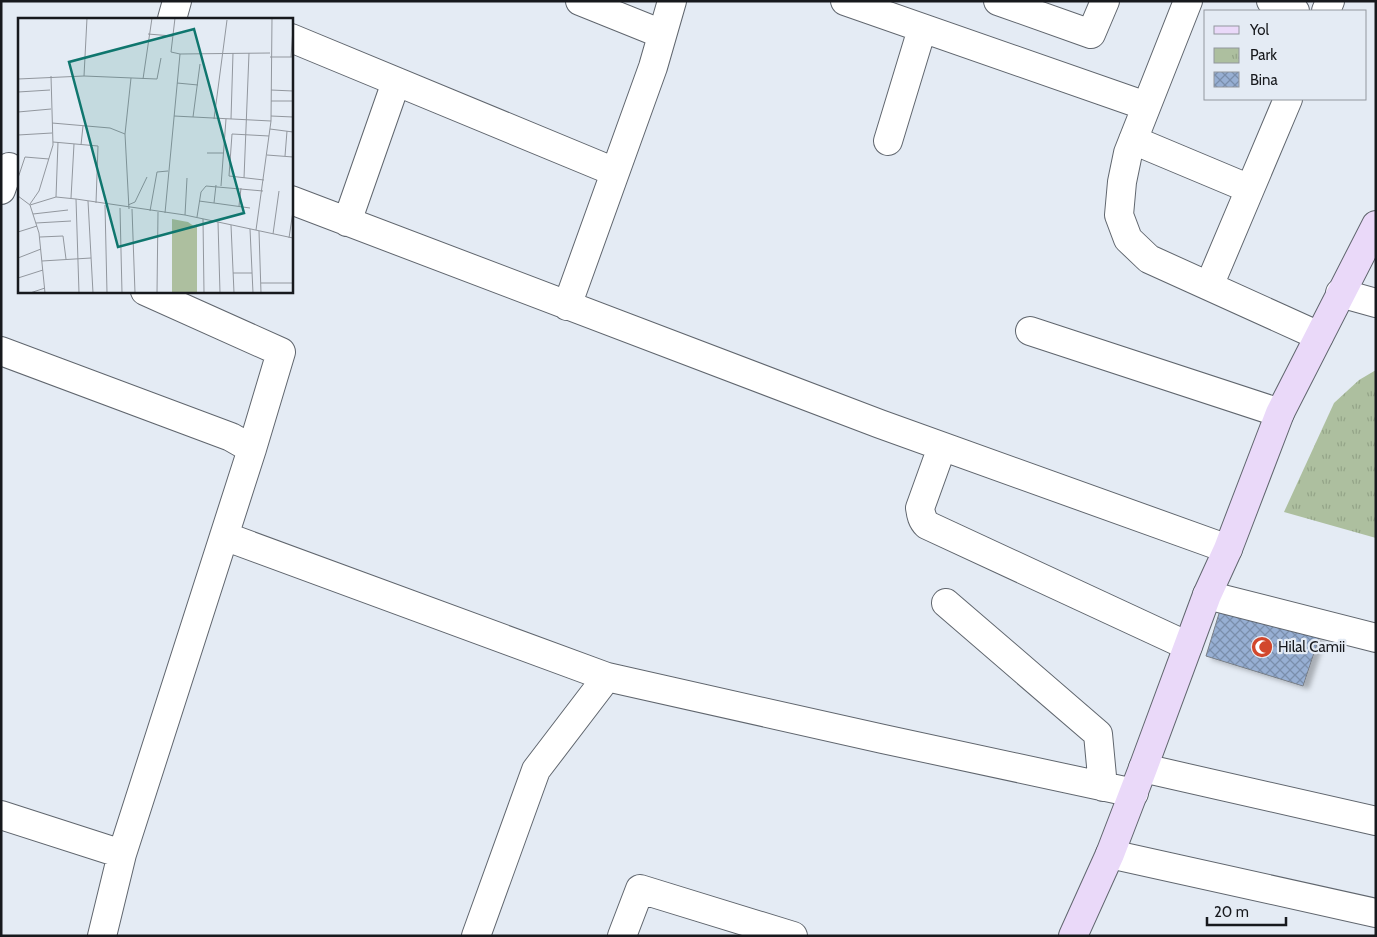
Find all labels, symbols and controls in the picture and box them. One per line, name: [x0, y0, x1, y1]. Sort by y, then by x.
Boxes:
legend: [1204, 10, 1367, 100]
inset map: [18, 18, 292, 292]
text: Yol: [1249, 21, 1269, 39]
text: Park: [1250, 46, 1277, 64]
text: Bina: [1250, 71, 1278, 89]
mosque icon: Hilal Camii: [1250, 635, 1274, 659]
place label: Hilal Camii: [1278, 638, 1345, 656]
scale bar: [1207, 894, 1286, 926]
text: 20 m: [1214, 903, 1249, 921]

